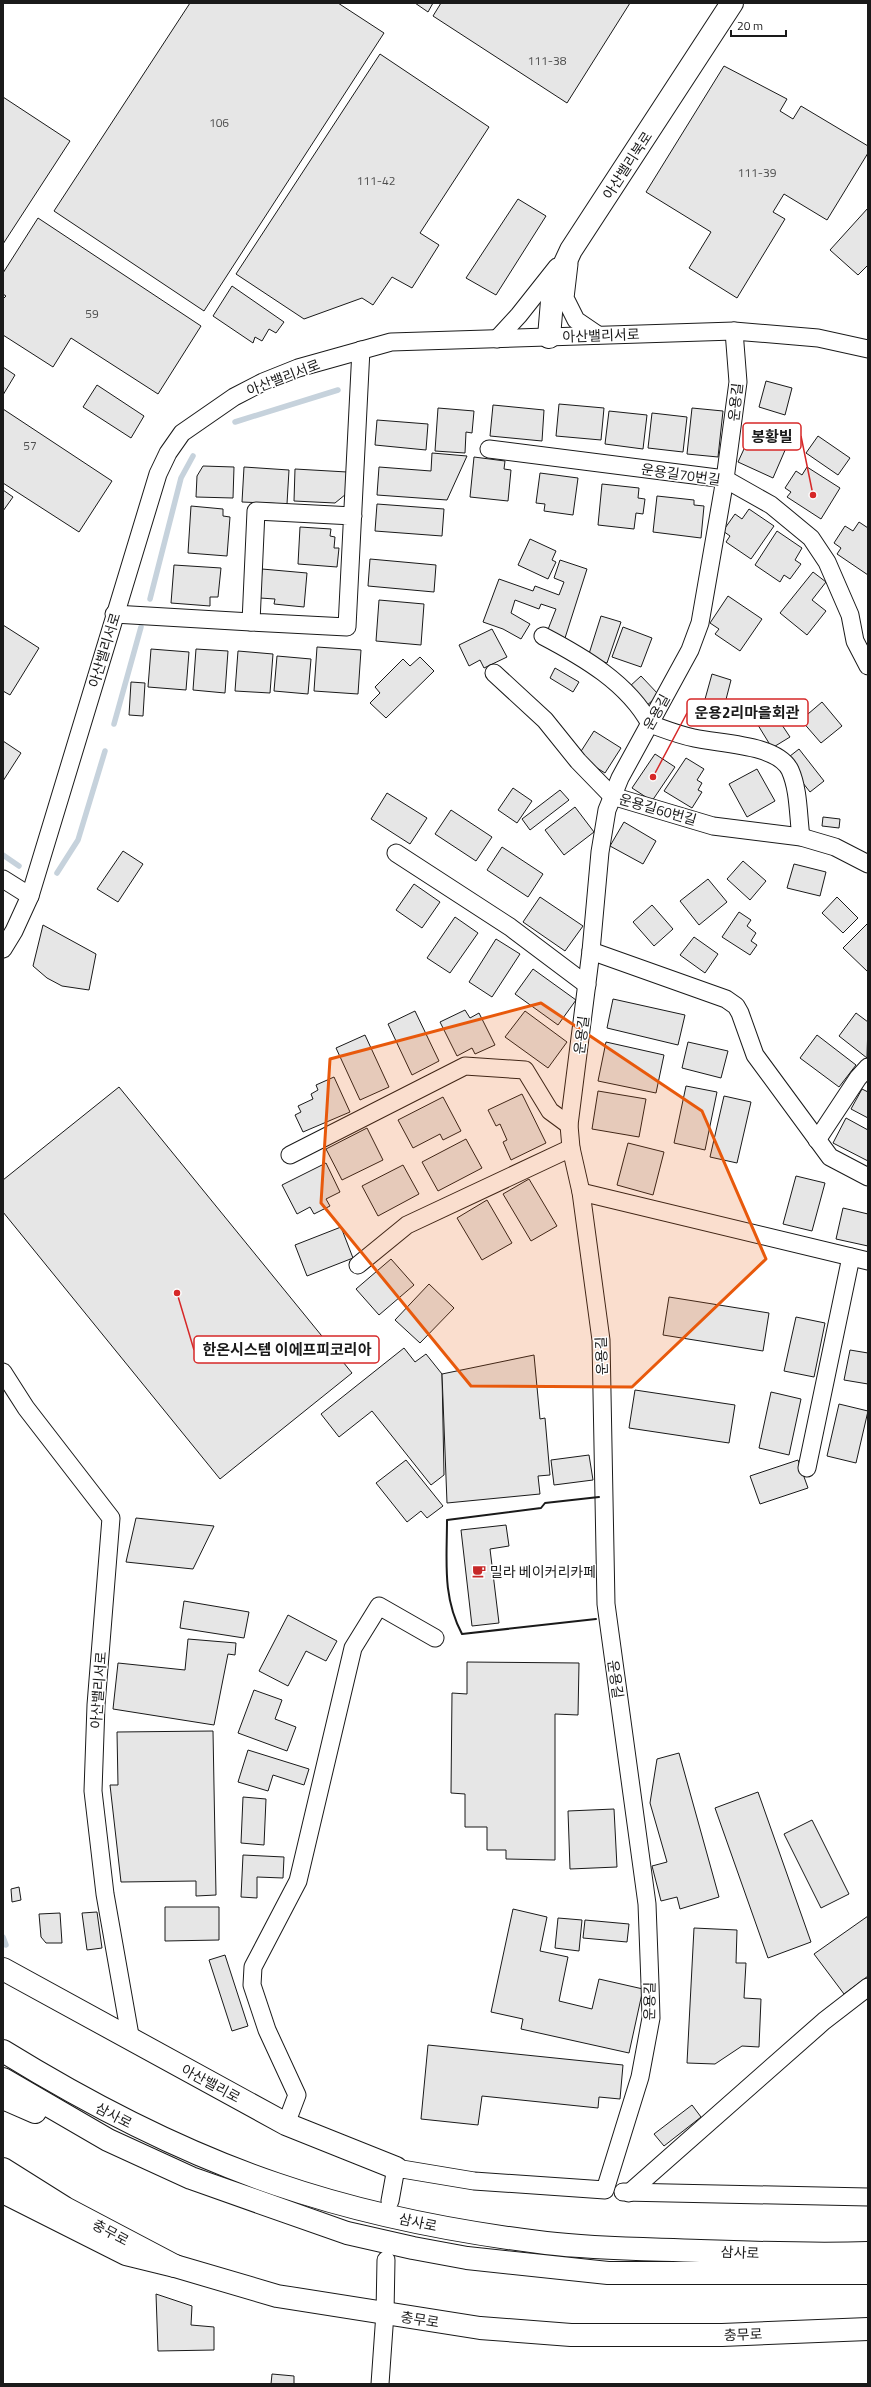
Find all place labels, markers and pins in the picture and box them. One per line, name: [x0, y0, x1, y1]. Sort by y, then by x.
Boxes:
callout: 봉황빌: [743, 423, 801, 450]
callout: 운용2리마을회관: [687, 699, 808, 726]
callout: 한온시스템 이에프피코리아: [194, 1336, 379, 1363]
place label: 밀라 베이커리카페: [490, 1561, 596, 1582]
cafe icon: 밀라 베이커리카페: [471, 1563, 487, 1579]

